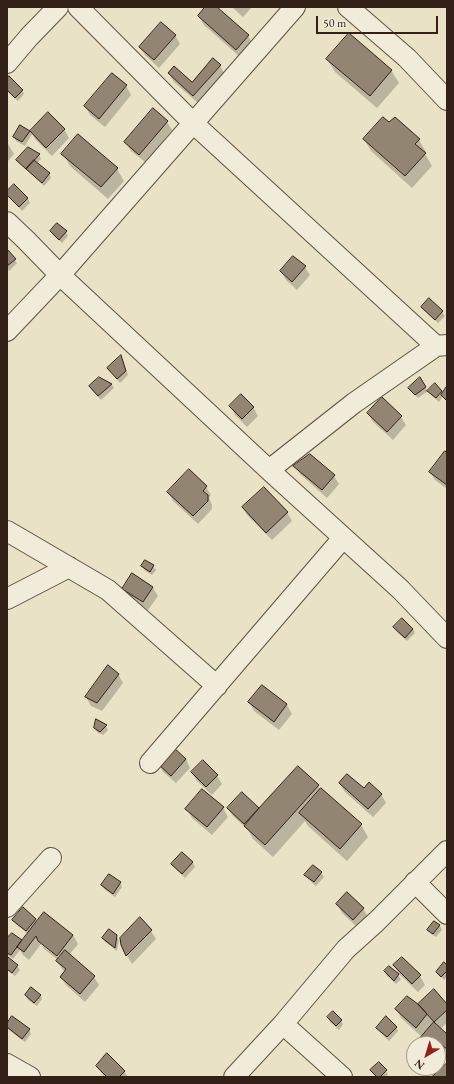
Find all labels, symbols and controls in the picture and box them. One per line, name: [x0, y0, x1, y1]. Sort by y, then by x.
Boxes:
scale bar: [318, 8, 440, 34]
text: 50 m: [323, 15, 346, 31]
north arrow: [406, 1036, 446, 1076]
text: N: [411, 1056, 427, 1073]

